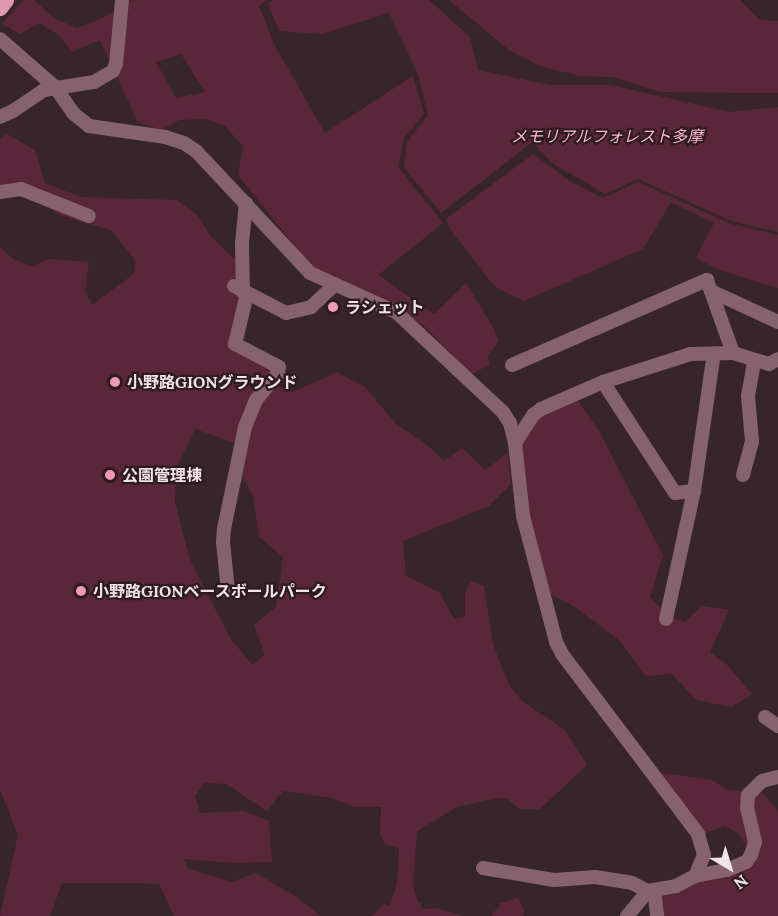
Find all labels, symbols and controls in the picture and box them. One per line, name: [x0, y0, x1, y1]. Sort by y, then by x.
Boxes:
park label: メモリアルフォレスト多摩: [511, 126, 703, 146]
place label: ラシェット: [345, 297, 425, 317]
marker: ラシェット: [326, 300, 340, 314]
place label: 小野路GIONグラウンド: [127, 372, 298, 392]
marker: 小野路GIONグラウンド: [108, 375, 122, 389]
place label: 公園管理棟: [122, 465, 202, 485]
marker: 公園管理棟: [103, 468, 117, 482]
place label: 小野路GIONベースボールパーク: [93, 581, 328, 601]
marker: 小野路GIONベースボールパーク: [74, 584, 88, 598]
north arrow: [700, 838, 760, 898]
text: N: [730, 870, 752, 894]

